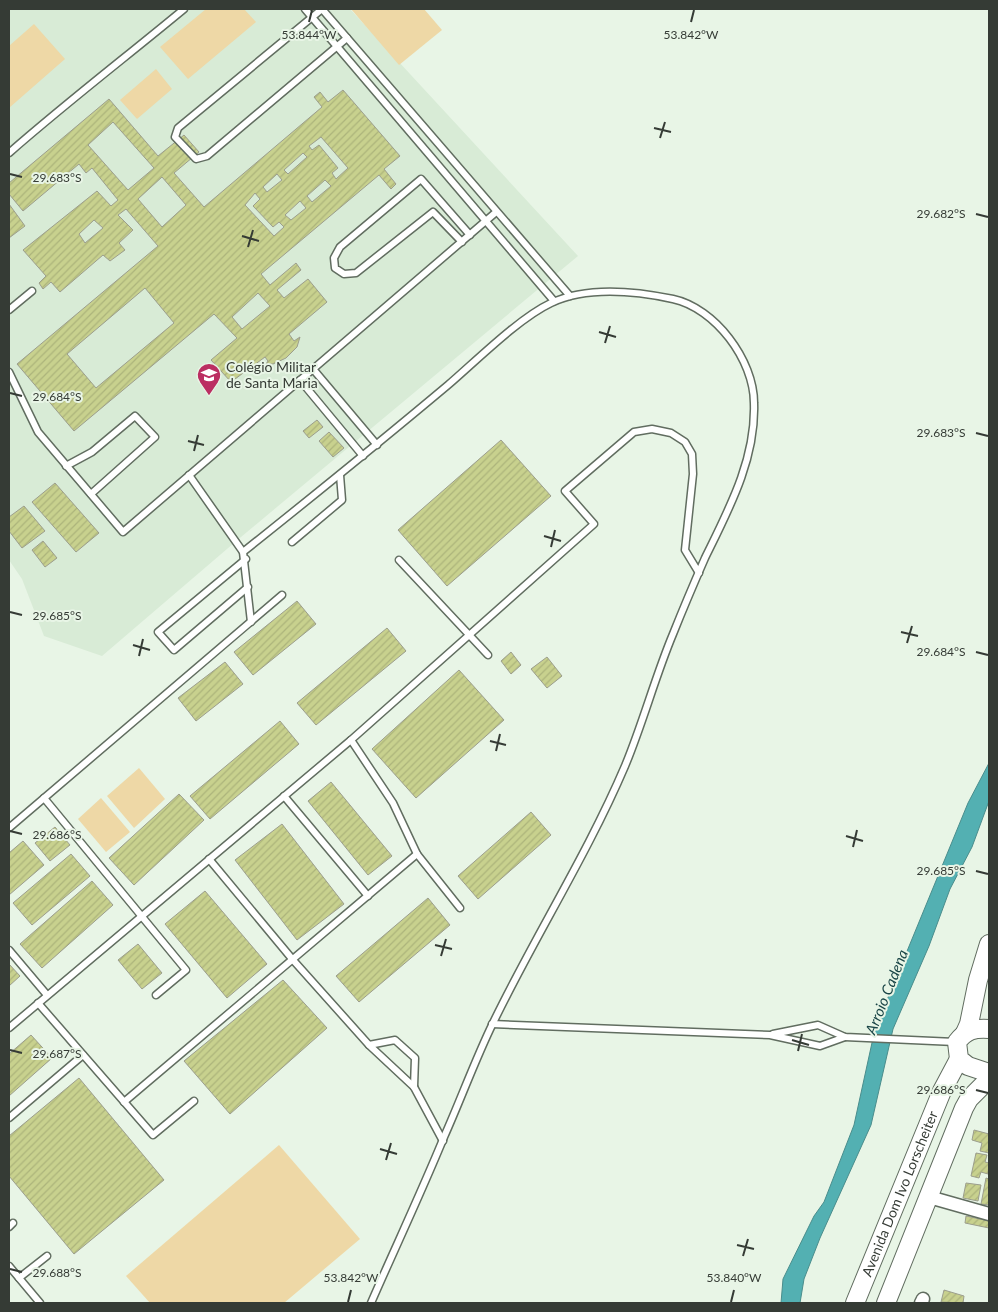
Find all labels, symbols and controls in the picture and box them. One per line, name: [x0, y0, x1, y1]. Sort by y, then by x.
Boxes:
text: 53.844°W: [281, 27, 337, 42]
text: 53.842°W: [663, 27, 719, 42]
text: 29.683°S: [32, 170, 82, 185]
text: 29.682°S: [916, 206, 966, 221]
place label: Colégio Militar de Santa Maria: [226, 358, 318, 391]
school or university icon: Colégio Militar de Santa Maria: [196, 362, 222, 396]
text: 29.684°S: [32, 389, 82, 404]
text: 29.683°S: [916, 425, 966, 440]
text: 29.685°S: [32, 608, 82, 623]
text: 29.684°S: [916, 644, 966, 659]
text: 29.686°S: [32, 827, 82, 842]
text: 29.685°S: [916, 863, 966, 878]
water label: Arroio Cadena: [861, 946, 911, 1037]
text: 29.687°S: [32, 1046, 82, 1061]
text: 29.686°S: [916, 1082, 966, 1097]
street label: Avenida Dom Ivo Lorscheiter: [858, 1108, 941, 1279]
text: 29.688°S: [32, 1265, 82, 1280]
text: 53.842°W: [323, 1270, 379, 1285]
text: 53.840°W: [706, 1270, 762, 1285]

